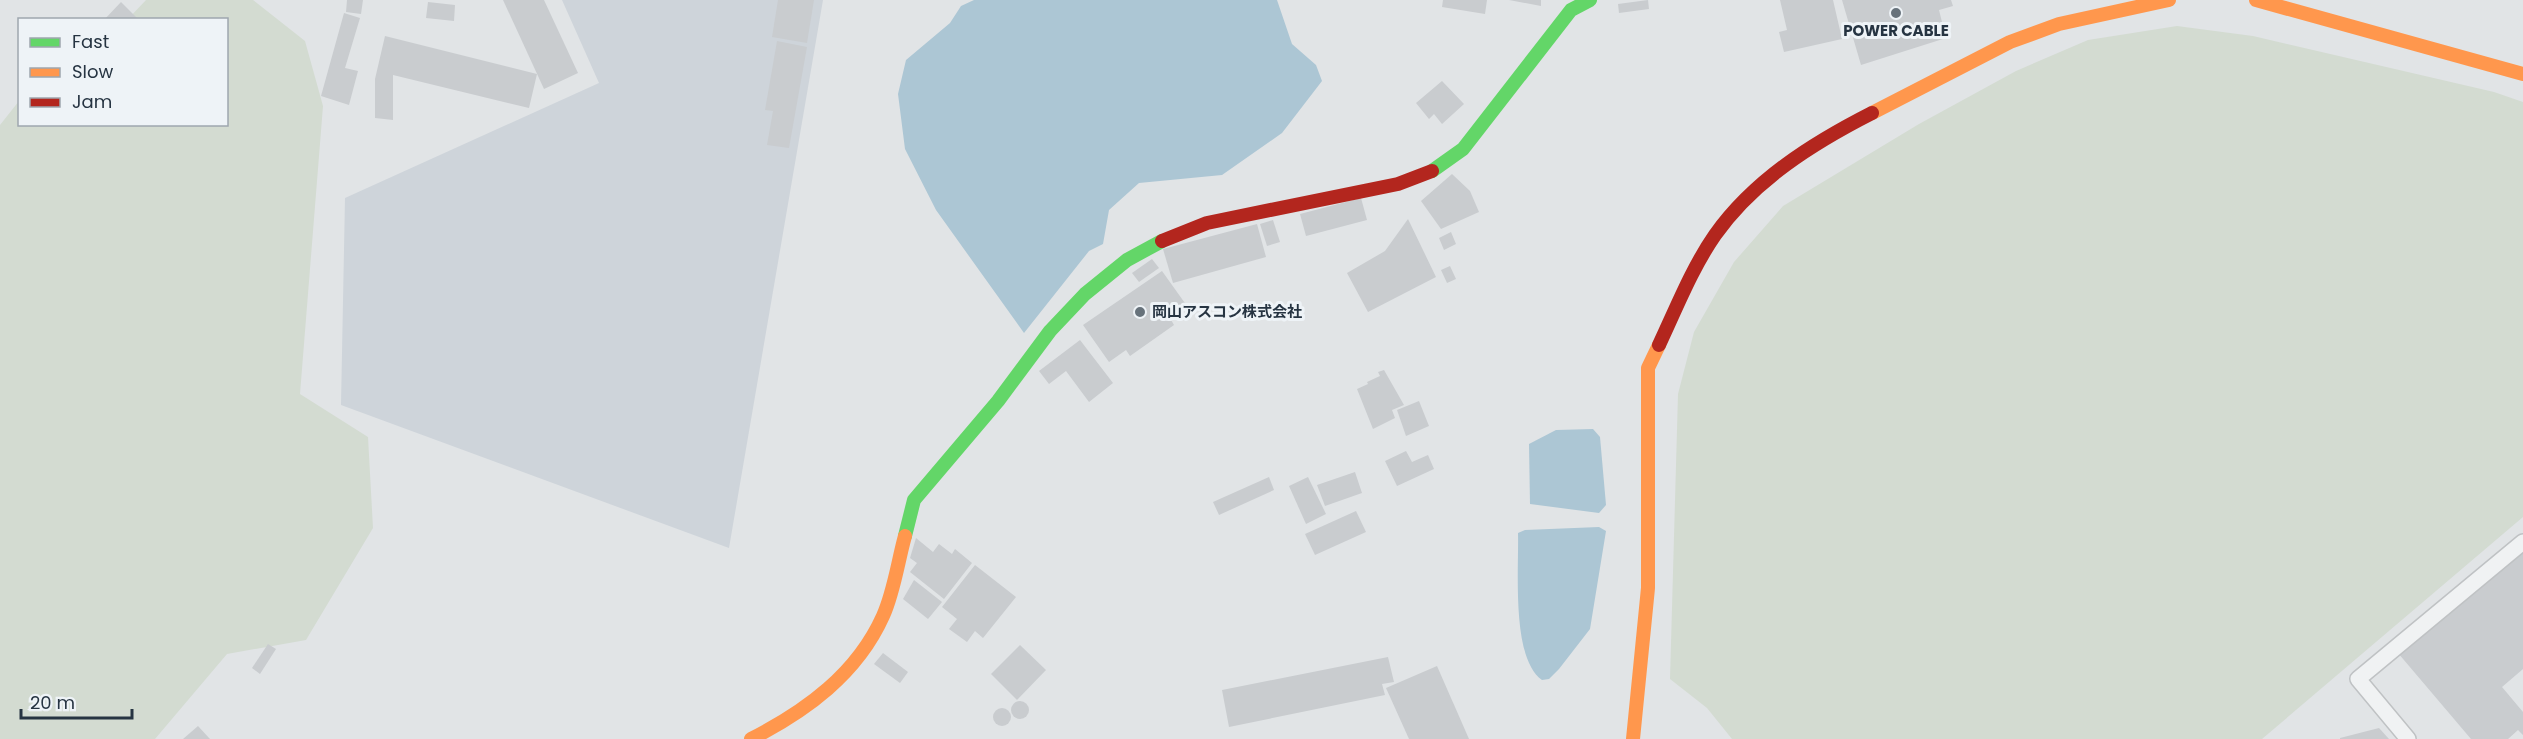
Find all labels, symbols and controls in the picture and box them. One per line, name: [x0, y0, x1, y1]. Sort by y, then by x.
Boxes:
marker: POWER CABLE: [1889, 6, 1903, 20]
legend: [18, 18, 228, 126]
place label: POWER CABLE: [1843, 20, 1949, 41]
text: Fast: [72, 29, 109, 54]
text: Slow: [72, 59, 114, 84]
text: Jam: [72, 89, 112, 114]
place label: 岡山アスコン株式会社: [1152, 301, 1302, 322]
marker: 岡山アスコン株式会社: [1133, 305, 1147, 319]
scale bar: [21, 682, 132, 720]
text: 20 m: [30, 690, 75, 715]

